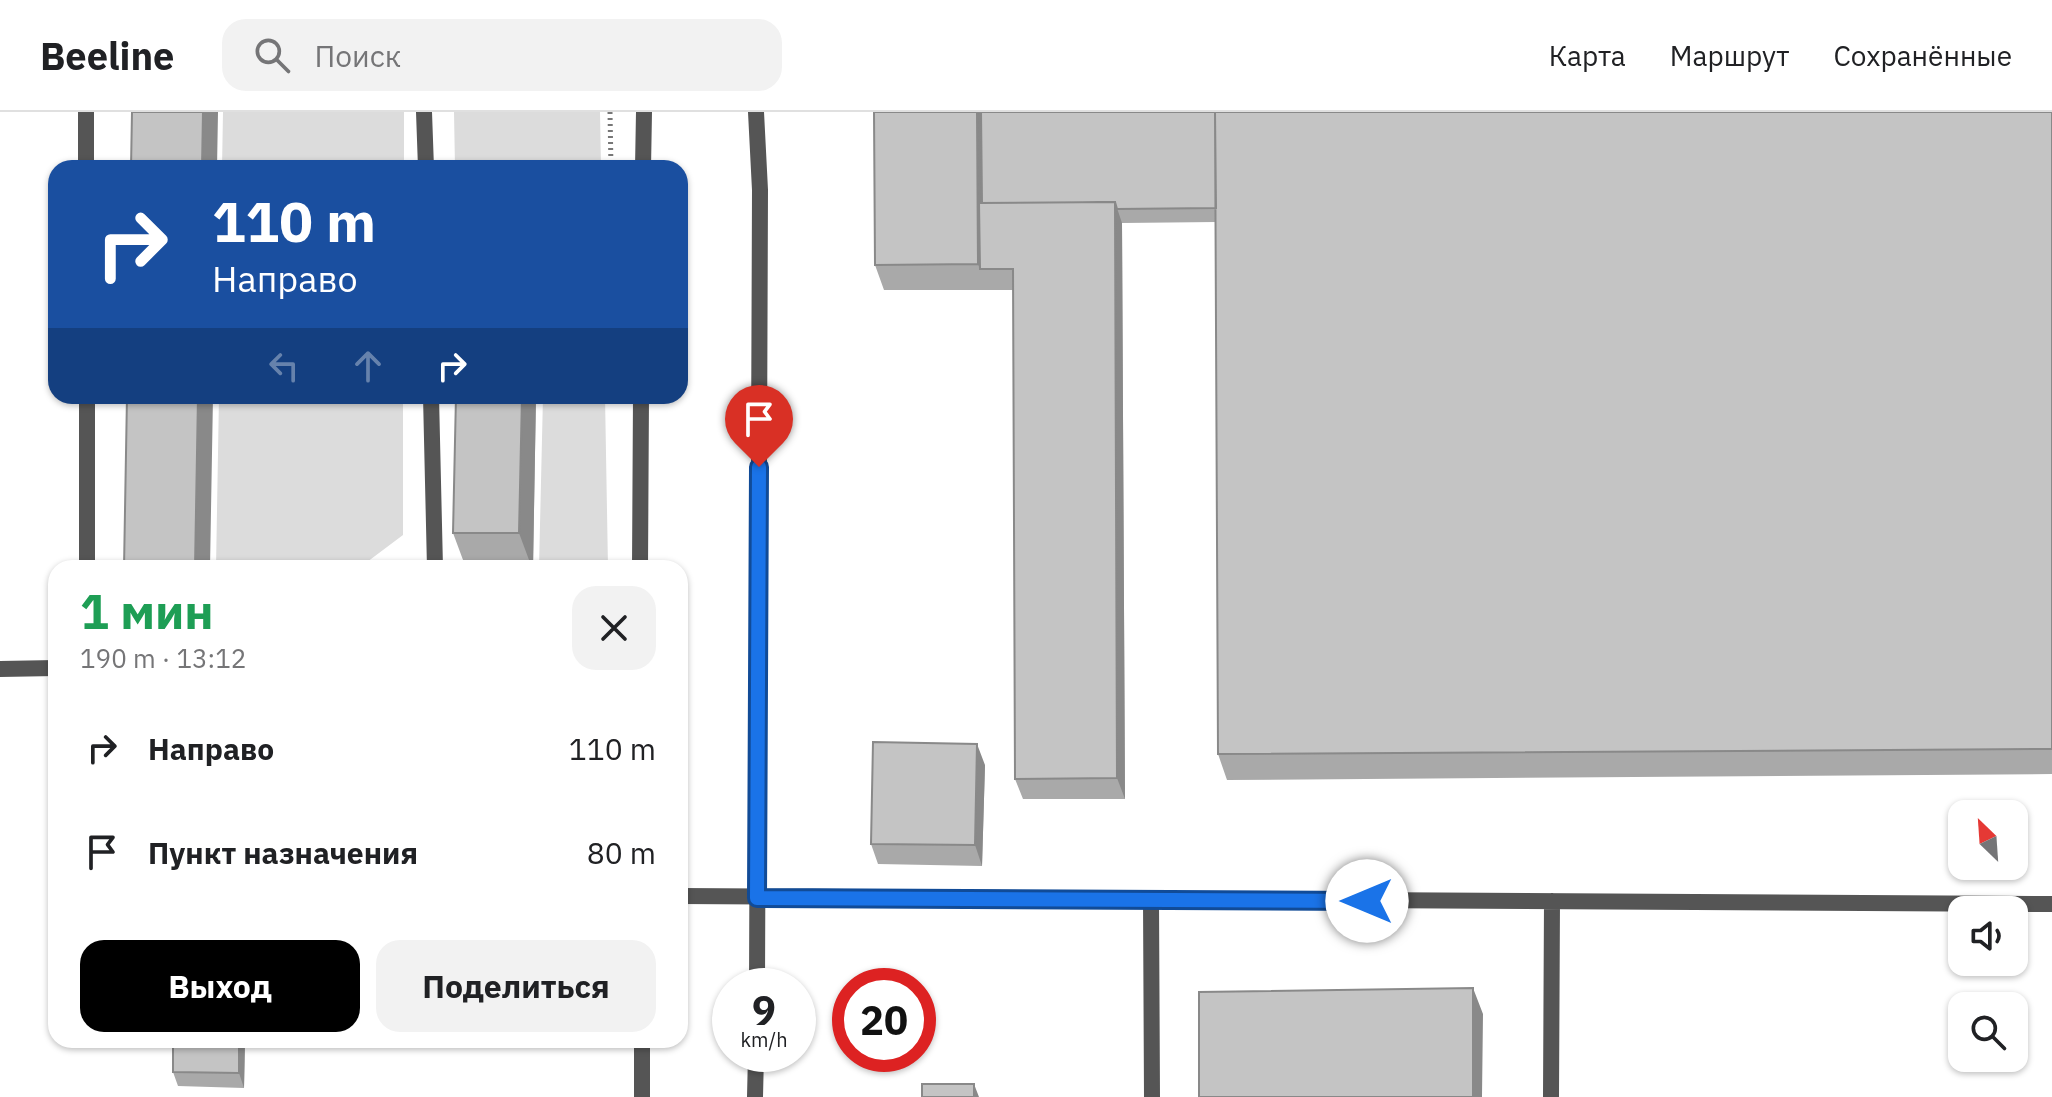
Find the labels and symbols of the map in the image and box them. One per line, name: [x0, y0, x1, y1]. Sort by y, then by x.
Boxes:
pin: [725, 385, 793, 467]
north arrow: [1948, 800, 2028, 880]
position arrow: [1325, 859, 1409, 943]
speed limit sign: 20: [832, 968, 936, 1072]

